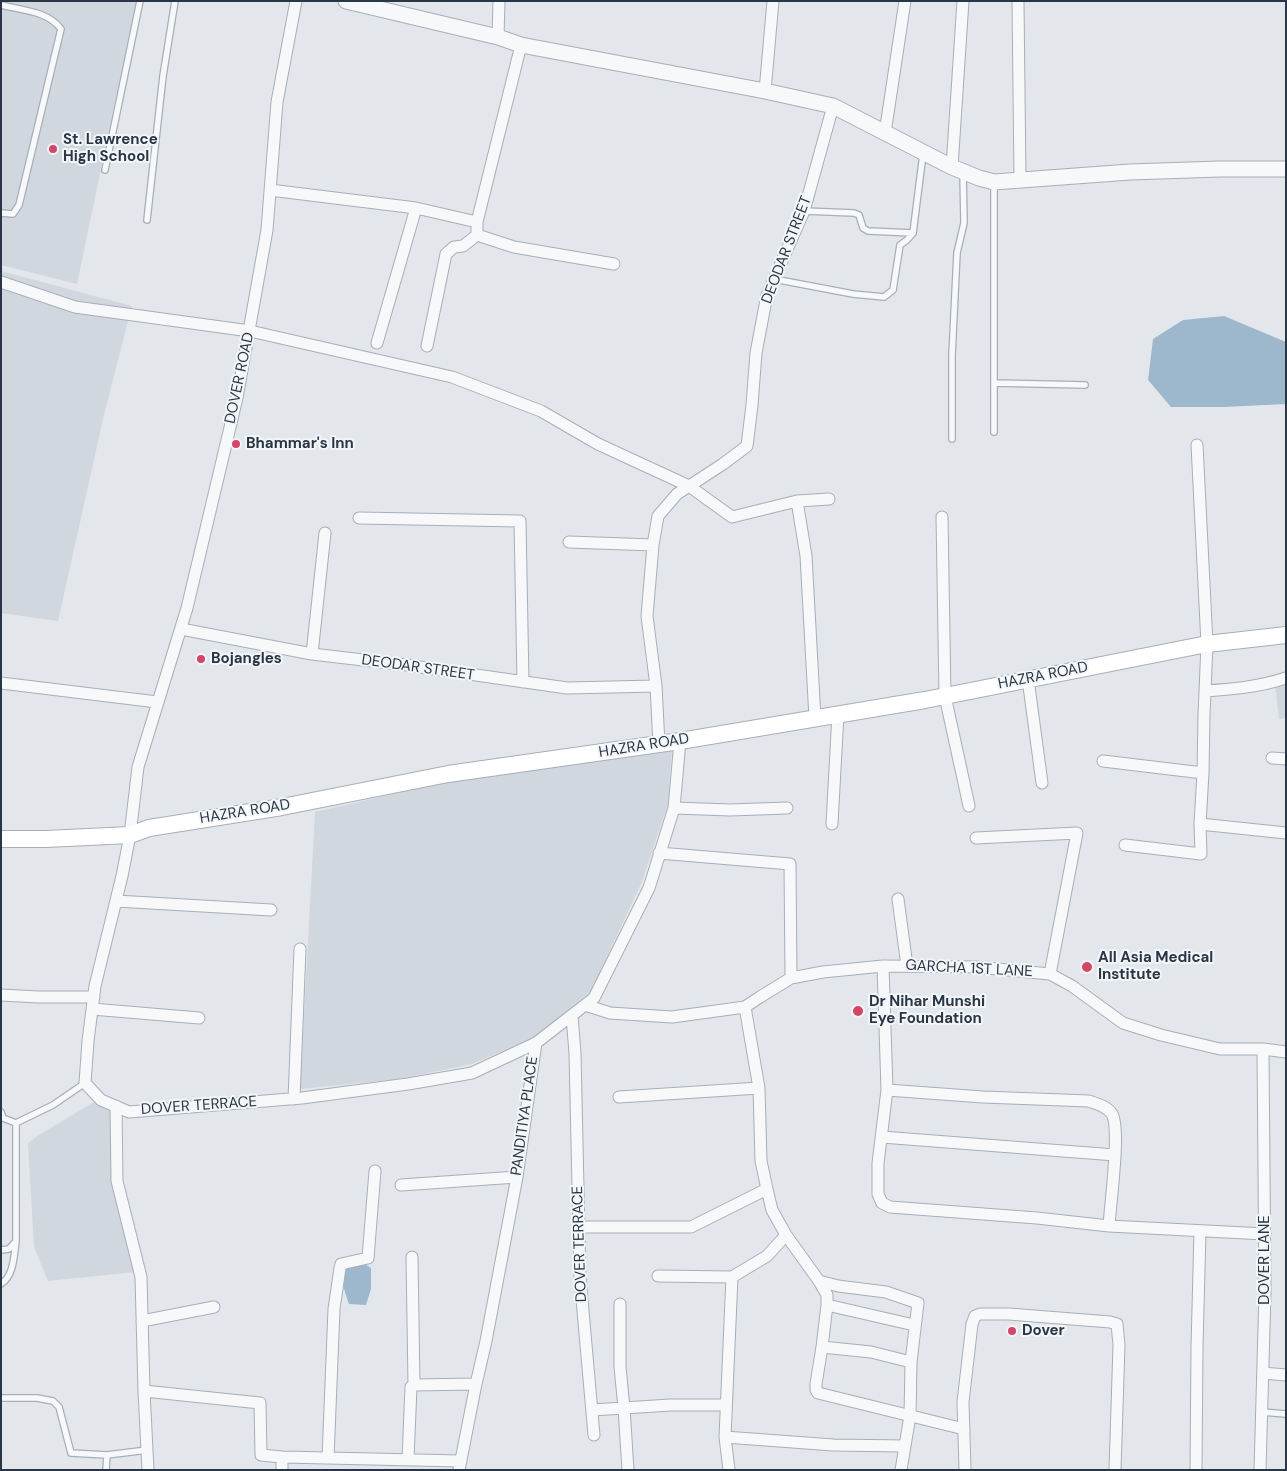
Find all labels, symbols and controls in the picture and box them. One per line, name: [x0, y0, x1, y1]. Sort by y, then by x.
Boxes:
place label: St. Lawrence High School: [63, 131, 158, 166]
marker: St. Lawrence High School: [47, 143, 59, 155]
street label: DEODAR STREET: [758, 194, 816, 306]
street label: DOVER ROAD: [222, 331, 258, 425]
place label: Bhammar's Inn: [246, 435, 354, 453]
marker: Bhammar's Inn: [230, 438, 242, 450]
place label: Bojangles: [211, 650, 282, 668]
street label: DEODAR STREET: [360, 651, 476, 685]
marker: Bojangles: [195, 653, 207, 665]
street label: HAZRA ROAD: [997, 658, 1089, 694]
street label: HAZRA ROAD: [598, 730, 690, 762]
street label: HAZRA ROAD: [199, 796, 291, 828]
place label: All Asia Medical Institute: [1098, 949, 1213, 984]
street label: GARCHA 1ST LANE: [905, 957, 1033, 981]
marker: All Asia Medical Institute: [1080, 960, 1094, 974]
place label: Dr Nihar Munshi Eye Foundation: [869, 993, 985, 1028]
marker: Dr Nihar Munshi Eye Foundation: [851, 1004, 865, 1018]
street label: PANDITIYA PLACE: [508, 1055, 542, 1177]
street label: DOVER TERRACE: [140, 1093, 258, 1119]
street label: DOVER TERRACE: [569, 1186, 591, 1302]
street label: DOVER LANE: [1256, 1215, 1274, 1305]
place label: Dover: [1022, 1322, 1065, 1340]
marker: Dover: [1006, 1325, 1018, 1337]

